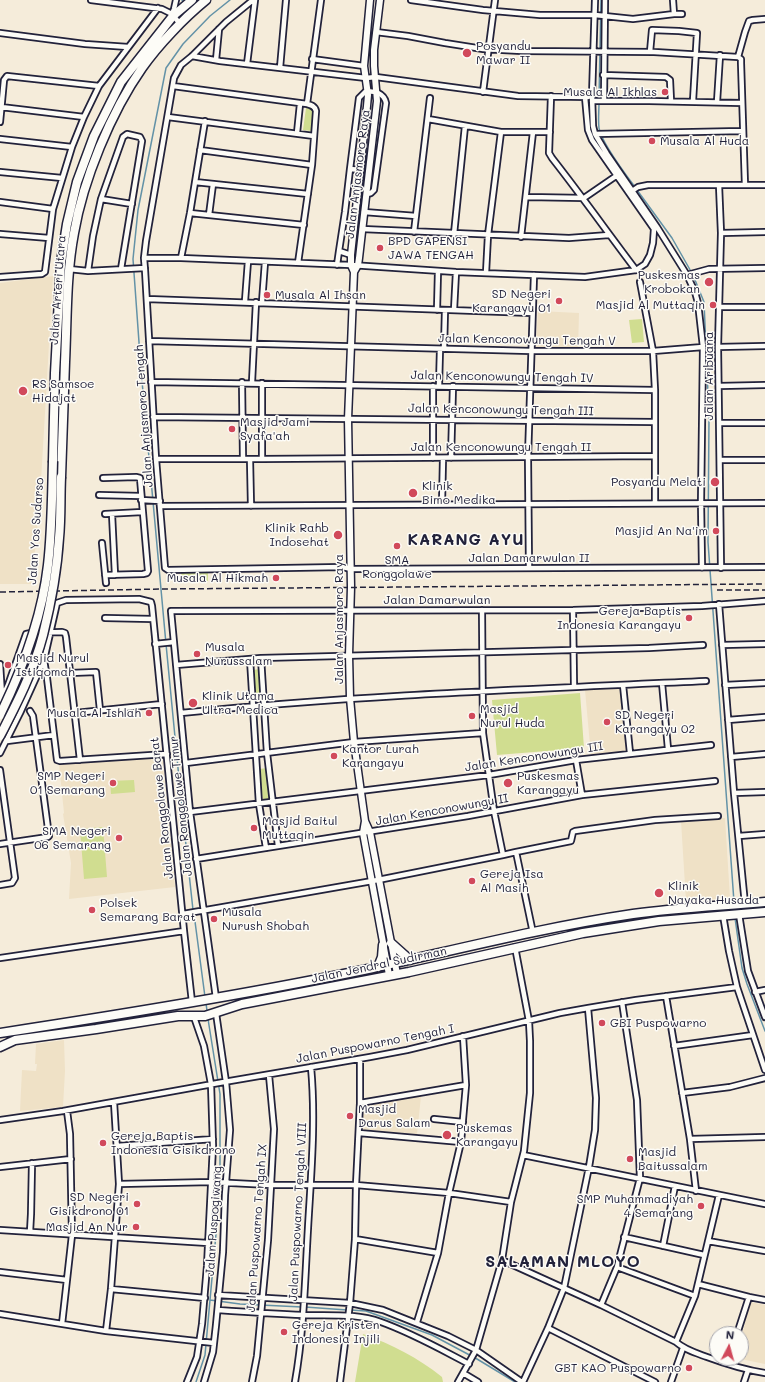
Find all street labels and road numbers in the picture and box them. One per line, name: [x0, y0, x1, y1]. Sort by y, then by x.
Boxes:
street label: Jalan Anjasmoro Raya: [343, 109, 373, 239]
street label: Jalan Arteri Utara: [47, 235, 69, 345]
street label: Jalan Kenconowungu Tengah V: [438, 331, 616, 349]
street label: Jalan Aribuana: [702, 332, 716, 420]
street label: Jalan Anjasmoro Tengah: [132, 344, 156, 488]
street label: Jalan Kenconowungu Tengah IV: [410, 368, 594, 386]
street label: Jalan Kenconowungu Tengah III: [408, 401, 594, 419]
street label: Jalan Kenconowungu Tengah II: [411, 440, 591, 454]
street label: Jalan Yos Sudarso: [25, 477, 47, 585]
street label: Jalan Damarwulan II: [468, 551, 590, 565]
street label: Jalan Anjasmoro Raya: [332, 554, 346, 684]
street label: Jalan Damarwulan: [384, 593, 490, 607]
street label: Jalan Ronggolawe Timur: [166, 735, 196, 877]
street label: Jalan Ronggolawe Barat: [147, 736, 177, 880]
street label: Jalan Kenconowungu III: [464, 739, 604, 775]
street label: Jalan Kenconowungu II: [374, 791, 510, 829]
street label: Jalan Jendral Sudirman: [310, 944, 448, 986]
street label: Jalan Puspowarno Tengah I: [295, 1022, 455, 1066]
street label: Jalan Puspowarno Tengah VIII: [286, 1122, 310, 1302]
street label: Jalan Puspowarno Tengah IX: [244, 1143, 270, 1313]
street label: Jalan Puspogiwang: [203, 1165, 225, 1277]

